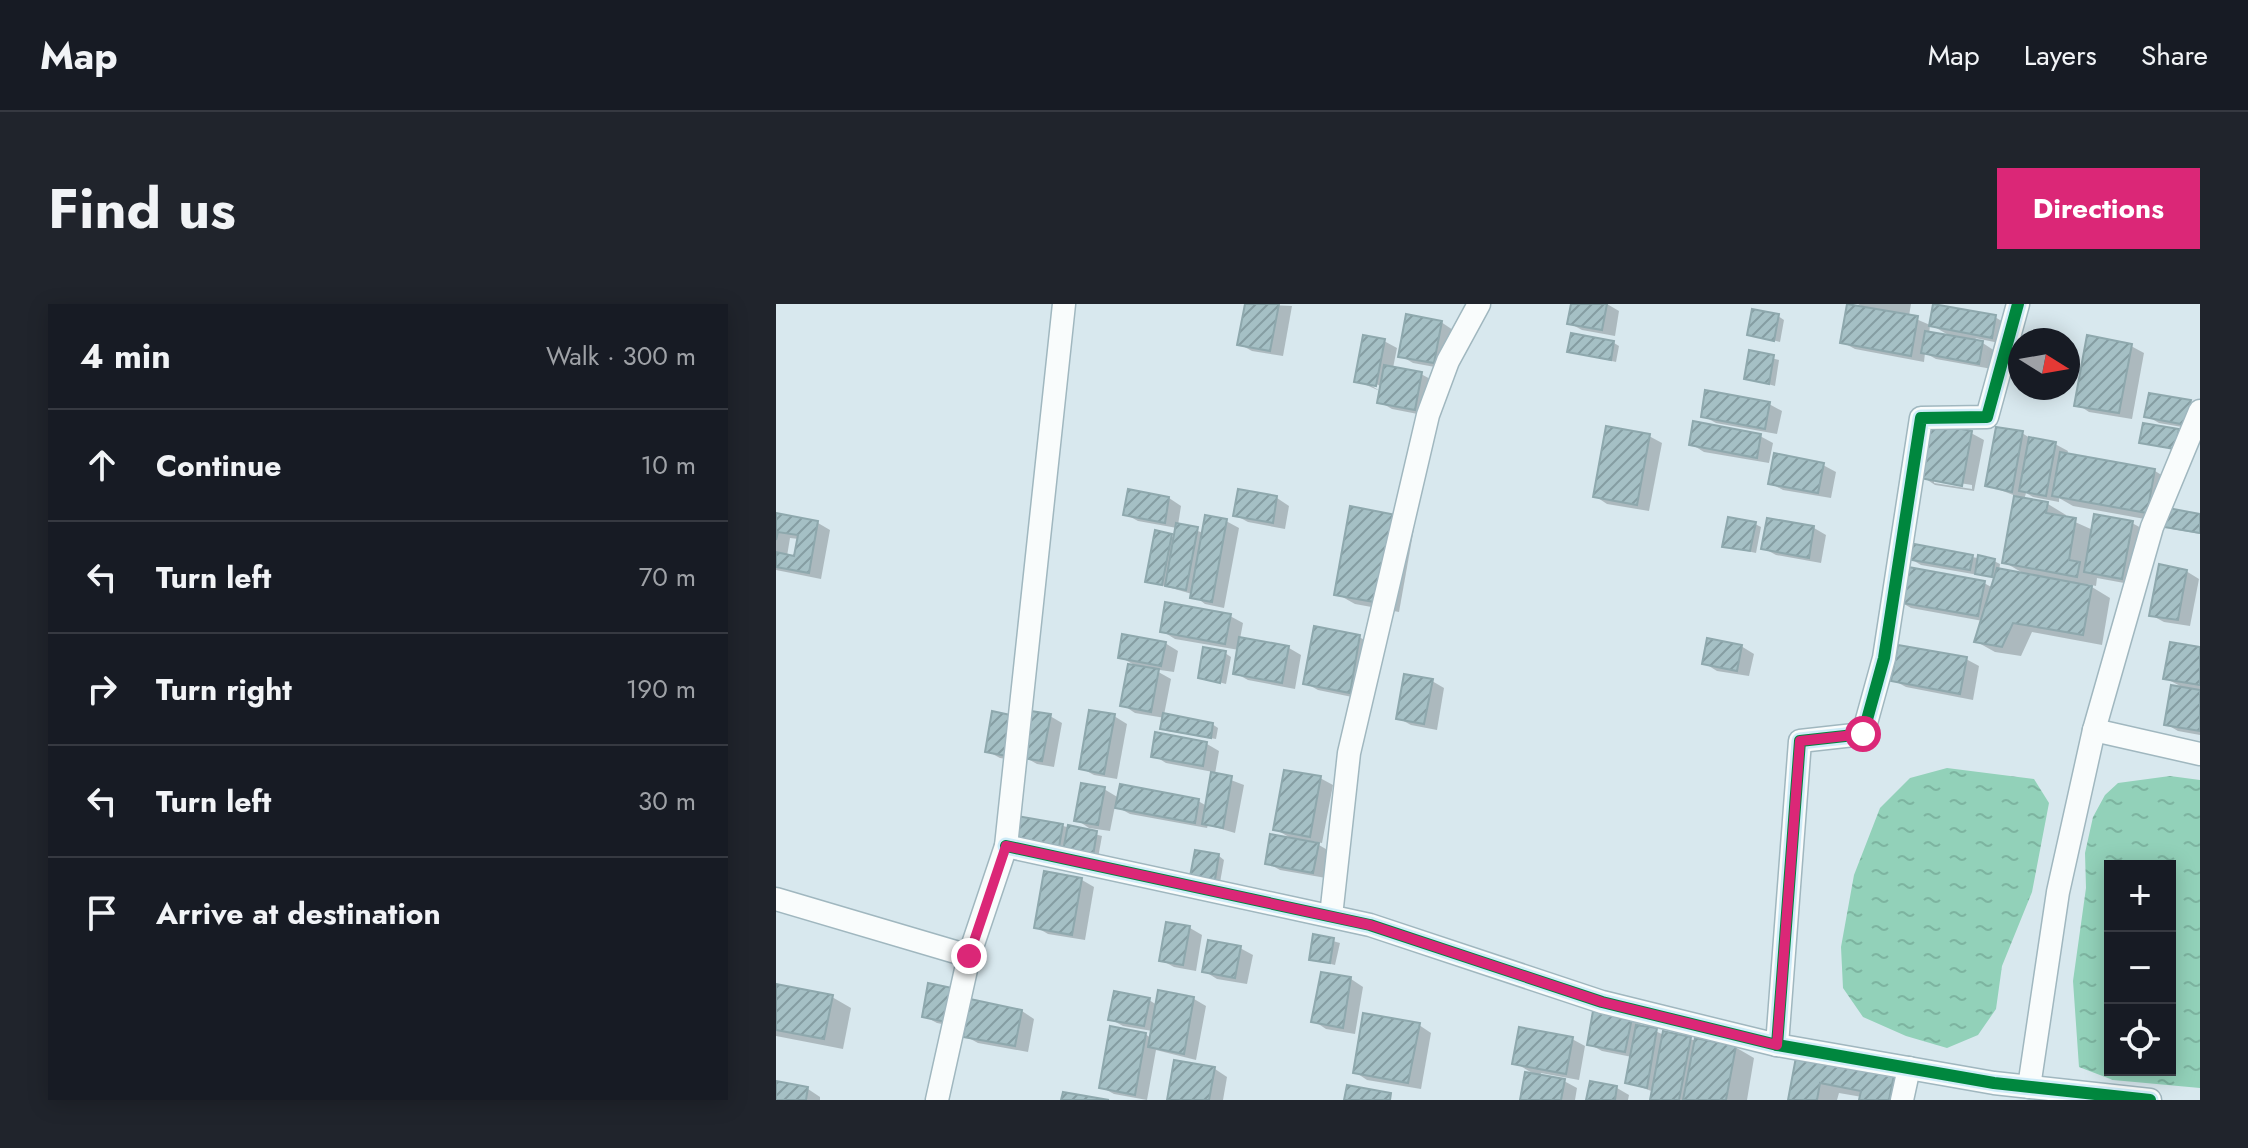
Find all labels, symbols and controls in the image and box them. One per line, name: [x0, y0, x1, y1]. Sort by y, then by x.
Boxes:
text: Map: [40, 28, 118, 83]
text: Map: [1928, 35, 1980, 76]
text: Layers: [2024, 35, 2097, 76]
text: Share: [2141, 35, 2208, 76]
text: Find us: [48, 168, 236, 249]
button: Directions: [1997, 168, 2200, 249]
north arrow: [2008, 328, 2080, 400]
text: 4 min: [80, 332, 171, 381]
text: Walk · 300 m: [546, 337, 696, 375]
icon: ahead: [80, 443, 124, 487]
text: Continue: [156, 444, 282, 487]
text: 10 m: [641, 446, 696, 484]
icon: left: [80, 555, 124, 599]
text: Turn left: [156, 556, 271, 599]
text: 70 m: [639, 558, 696, 596]
icon: right: [80, 667, 124, 711]
text: Turn right: [156, 668, 292, 711]
text: 190 m: [626, 670, 696, 708]
route start: [1845, 716, 1881, 752]
icon: left: [80, 779, 124, 823]
text: Turn left: [156, 780, 271, 823]
text: 30 m: [638, 782, 696, 820]
map controls: [2104, 860, 2176, 1076]
button: +: [2104, 860, 2176, 932]
icon: arrive: [80, 891, 124, 935]
text: Arrive at destination: [156, 892, 441, 935]
button: −: [2104, 932, 2176, 1004]
route end: [951, 938, 987, 974]
button: locate: [2104, 1004, 2176, 1076]

